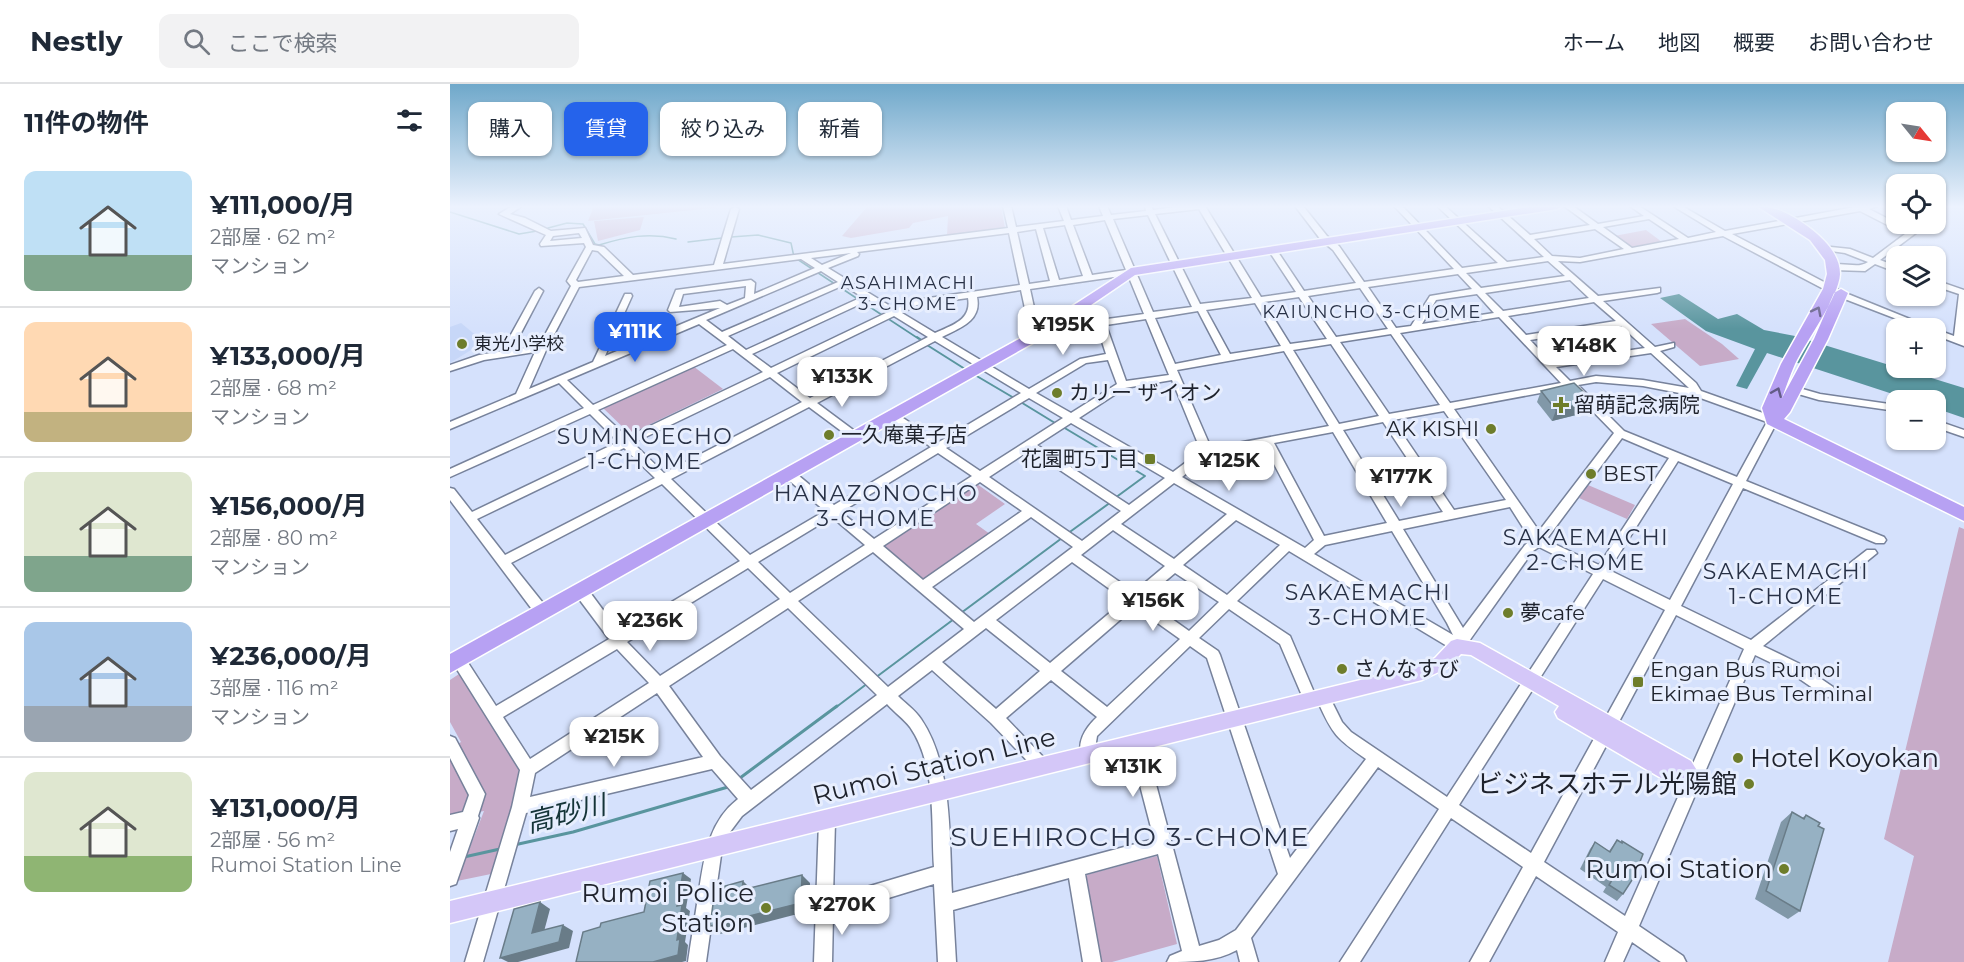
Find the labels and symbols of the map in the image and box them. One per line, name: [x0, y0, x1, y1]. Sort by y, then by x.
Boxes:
north arrow: [1886, 102, 1946, 162]
district label: ASAHIMACHI 3-CHOME: [841, 272, 975, 315]
district label: KAIUNCHO 3-CHOME: [1262, 301, 1482, 323]
pin: ¥195K: [1021, 305, 1105, 356]
one-way arrow: [1810, 307, 1822, 318]
pin: ¥111K: [593, 312, 677, 363]
pin: ¥148K: [1542, 326, 1626, 377]
place label: 東光小学校: [474, 333, 564, 355]
marker: 東光小学校: [455, 337, 469, 351]
pin: ¥133K: [800, 357, 884, 408]
place label: カリー ザイオン: [1069, 380, 1222, 405]
marker: カリー ザイオン: [1050, 386, 1064, 400]
one-way arrow: [1770, 387, 1782, 398]
place label: 留萌記念病院: [1574, 392, 1700, 417]
marker: 留萌記念病院: [1552, 396, 1570, 414]
place label: AK KISHI: [1386, 416, 1479, 441]
place label: 一久庵菓子店: [841, 422, 967, 447]
marker: AK KISHI: [1484, 422, 1498, 436]
district label: SUMINOECHO 1-CHOME: [557, 423, 733, 475]
marker: 一久庵菓子店: [822, 428, 836, 442]
pin: ¥125K: [1187, 441, 1271, 492]
place label: 花園町5丁目: [1021, 446, 1138, 471]
marker: 花園町5丁目: [1143, 452, 1157, 466]
pin: ¥177K: [1359, 457, 1443, 508]
place label: BEST: [1603, 461, 1658, 486]
marker: BEST: [1584, 467, 1598, 481]
district label: HANAZONOCHO 3-CHOME: [774, 480, 978, 532]
district label: SAKAEMACHI 2-CHOME: [1503, 524, 1669, 576]
district label: SAKAEMACHI 1-CHOME: [1703, 558, 1869, 610]
district label: SAKAEMACHI 3-CHOME: [1285, 579, 1451, 631]
pin: ¥156K: [1111, 581, 1195, 632]
place label: 夢cafe: [1520, 600, 1585, 625]
pin: ¥236K: [608, 601, 692, 652]
marker: 夢cafe: [1501, 606, 1515, 620]
place label: さんなすび: [1354, 656, 1459, 681]
place label: Engan Bus Rumoi Ekimae Bus Terminal: [1650, 657, 1873, 706]
marker: さんなすび: [1335, 662, 1349, 676]
marker: Engan Bus Rumoi Ekimae Bus Terminal: [1631, 675, 1645, 689]
pin: ¥215K: [572, 717, 656, 768]
street label: Rumoi Station Line: [809, 720, 1059, 812]
place label: Hotel Koyokan: [1750, 742, 1939, 774]
pin: ¥131K: [1091, 747, 1175, 798]
marker: Hotel Koyokan: [1731, 751, 1745, 765]
place label: ビジネスホテル光陽館: [1477, 768, 1737, 800]
marker: ビジネスホテル光陽館: [1742, 777, 1756, 791]
water label: 高砂川: [523, 787, 612, 839]
district label: SUEHIROCHO 3-CHOME: [950, 820, 1310, 853]
place label: Rumoi Station: [1585, 853, 1772, 885]
marker: Rumoi Station: [1777, 862, 1791, 876]
place label: Rumoi Police Station: [581, 877, 754, 939]
pin: ¥270K: [800, 885, 884, 936]
marker: Rumoi Police Station: [759, 901, 773, 915]

